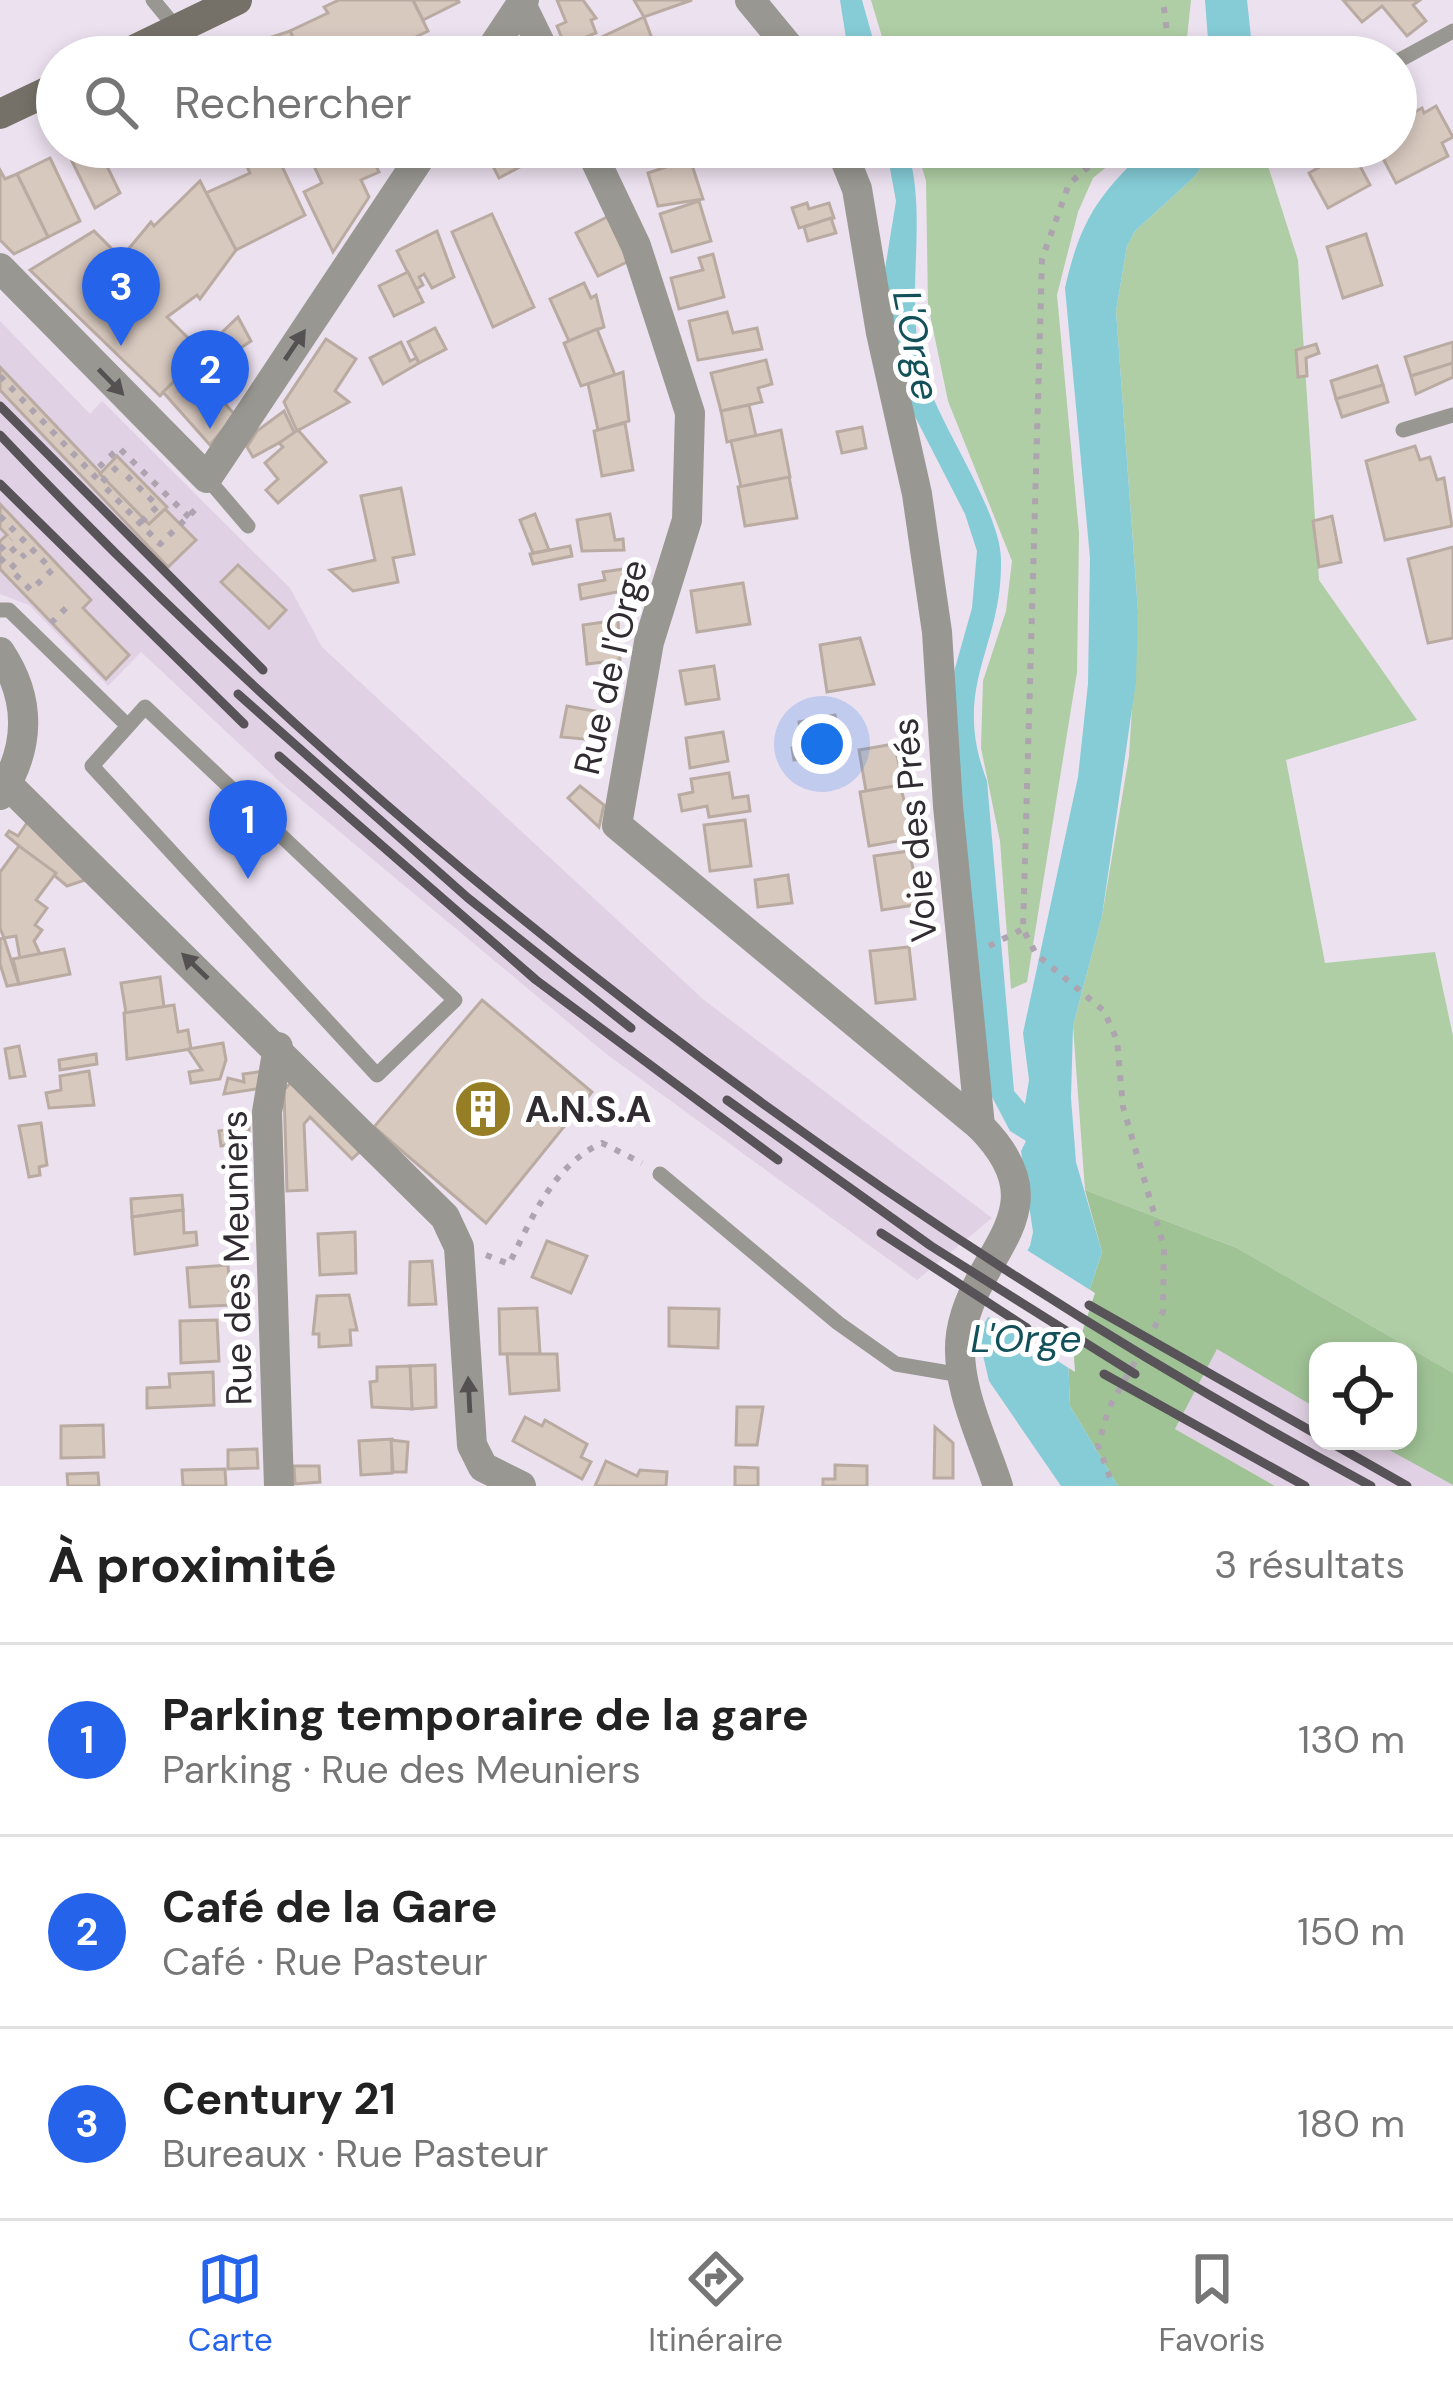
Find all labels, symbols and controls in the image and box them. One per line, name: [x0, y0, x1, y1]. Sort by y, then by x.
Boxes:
search box: [36, 36, 1417, 168]
icon: search: [78, 69, 144, 135]
text: Rechercher: [174, 73, 412, 132]
pin: 3: [82, 247, 160, 346]
water label: L'Orge: [881, 286, 952, 405]
one-way arrow: [284, 329, 306, 362]
pin: 2: [171, 330, 249, 429]
one-way arrow: [96, 367, 124, 396]
street label: Rue de l'Orge: [563, 555, 658, 779]
your location: [792, 714, 852, 774]
street label: Voie des Prés: [881, 716, 948, 944]
pin: 1: [209, 780, 287, 879]
one-way arrow: [180, 952, 209, 980]
building icon: A.N.S.A: [452, 1078, 514, 1140]
place label: A.N.S.A: [525, 1086, 651, 1133]
street label: Rue des Meuniers: [210, 1110, 263, 1406]
water label: L'Orge: [970, 1313, 1082, 1364]
map controls: [1309, 1342, 1417, 1450]
button: locate: [1309, 1342, 1417, 1450]
one-way arrow: [459, 1375, 478, 1413]
text: À proximité: [48, 1531, 337, 1598]
text: 3 résultats: [1214, 1539, 1405, 1590]
text: Parking temporaire de la gare: [162, 1685, 809, 1744]
text: 1: [80, 1714, 94, 1765]
text: 130 m: [1298, 1714, 1405, 1765]
text: Parking · Rue des Meuniers: [162, 1744, 641, 1795]
text: Café de la Gare: [162, 1877, 498, 1936]
text: 2: [76, 1906, 98, 1957]
text: 150 m: [1297, 1906, 1405, 1957]
text: Café · Rue Pasteur: [162, 1936, 488, 1987]
text: Century 21: [162, 2069, 396, 2128]
text: 3: [75, 2098, 99, 2149]
text: 180 m: [1297, 2098, 1405, 2149]
text: Bureaux · Rue Pasteur: [162, 2128, 548, 2179]
tab: Carte: [188, 2246, 273, 2361]
tab: Itinéraire: [648, 2246, 783, 2361]
tab: Favoris: [1159, 2246, 1265, 2361]

